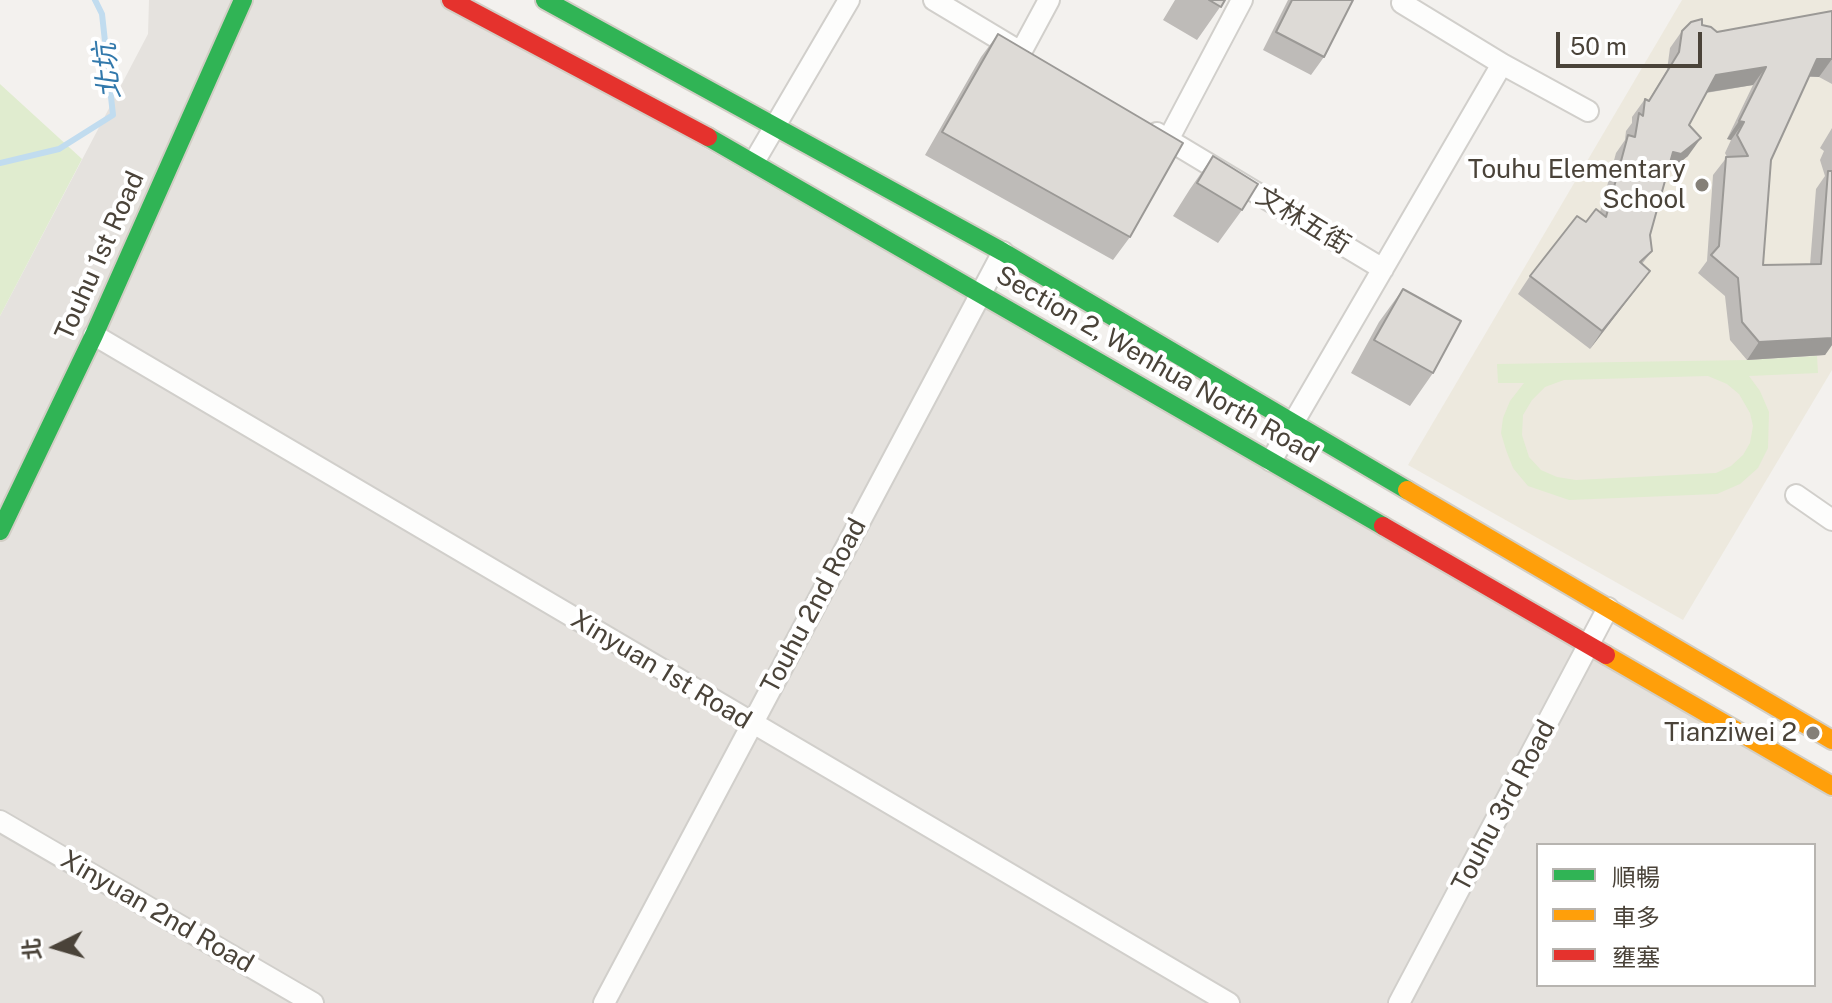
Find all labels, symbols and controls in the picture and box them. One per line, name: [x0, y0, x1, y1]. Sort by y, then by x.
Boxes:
scale bar: [1560, 16, 1706, 66]
text: 50 m: [1570, 32, 1627, 60]
water label: 北坑: [88, 41, 128, 101]
place label: Touhu Elementary School: [1468, 154, 1686, 216]
street label: Touhu 1st Road: [49, 167, 151, 345]
marker: Touhu Elementary School: [1693, 176, 1711, 194]
street label: 文林五街: [1250, 181, 1356, 261]
street label: Section 2, Wenhua North Road: [990, 260, 1324, 470]
street label: Touhu 2nd Road: [755, 513, 873, 699]
street label: Xinyuan 1st Road: [565, 604, 757, 736]
street label: Touhu 3rd Road: [1446, 715, 1562, 897]
place label: Tianziwei 2: [1664, 717, 1797, 749]
marker: Tianziwei 2: [1804, 724, 1822, 742]
legend: [1536, 843, 1816, 987]
street label: Xinyuan 2nd Road: [55, 844, 259, 980]
text: 順暢: [1612, 863, 1660, 891]
text: 車多: [1612, 903, 1660, 931]
north arrow: [16, 907, 96, 987]
text: 北: [18, 937, 46, 961]
text: 壅塞: [1612, 943, 1660, 971]

